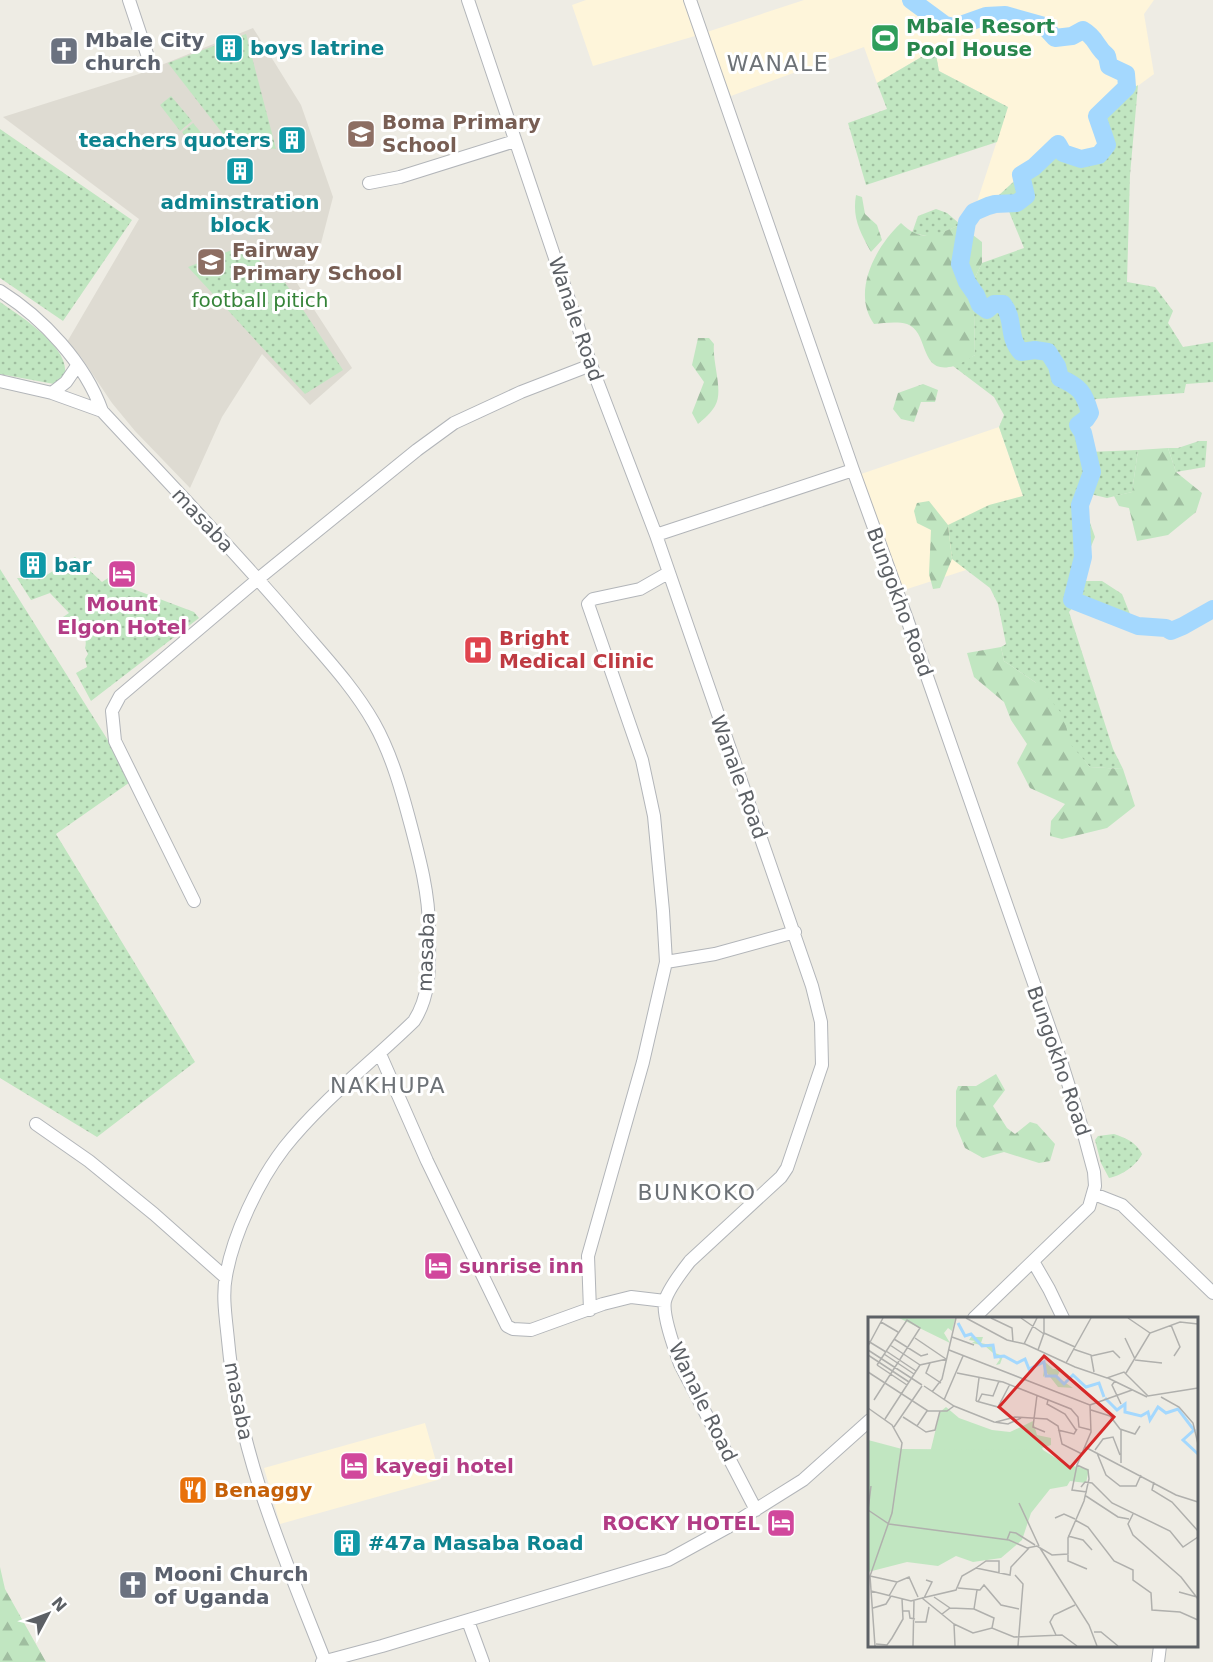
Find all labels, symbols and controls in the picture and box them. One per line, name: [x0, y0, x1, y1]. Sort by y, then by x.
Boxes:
place label: Mbale Resort Pool House: [906, 14, 1056, 61]
sports icon: Mbale Resort Pool House: [869, 22, 901, 54]
place label: Mbale City church: [85, 28, 204, 75]
building icon: boys latrine: [213, 32, 245, 64]
church icon: Mbale City church: [48, 35, 80, 67]
place label: boys latrine: [250, 36, 384, 60]
district label: WANALE: [727, 51, 829, 76]
place label: Boma Primary School: [382, 110, 541, 157]
school or university icon: Boma Primary School: [345, 118, 377, 150]
building icon: teachers quoters: [276, 124, 308, 156]
place label: teachers quoters: [79, 128, 271, 152]
building icon: adminstration block: [224, 155, 256, 187]
place label: adminstration block: [161, 190, 319, 237]
place label: Fairway Primary School: [232, 238, 402, 285]
school or university icon: Fairway Primary School: [195, 246, 227, 278]
street label: Wanale Road: [543, 254, 609, 384]
park label: football pitich: [191, 288, 329, 312]
street label: masaba: [167, 483, 239, 557]
street label: Bungokho Road: [862, 524, 938, 680]
building icon: bar: [17, 549, 49, 581]
place label: bar: [54, 553, 92, 577]
hotel icon: Mount Elgon Hotel: [106, 558, 138, 590]
place label: Mount Elgon Hotel: [57, 592, 187, 639]
place label: Bright Medical Clinic: [499, 626, 654, 673]
hospital icon: Bright Medical Clinic: [462, 634, 494, 666]
street label: Wanale Road: [705, 712, 773, 842]
street label: masaba: [413, 912, 439, 992]
street label: Bungokho Road: [1022, 983, 1096, 1139]
district label: NAKHUPA: [330, 1073, 446, 1098]
district label: BUNKOKO: [637, 1180, 757, 1205]
hotel icon: sunrise inn: [422, 1250, 454, 1282]
place label: sunrise inn: [459, 1254, 584, 1278]
inset map: [868, 1317, 1198, 1647]
street label: Wanale Road: [664, 1338, 742, 1466]
street label: masaba: [220, 1360, 258, 1442]
hotel icon: kayegi hotel: [338, 1450, 370, 1482]
place label: kayegi hotel: [375, 1454, 514, 1478]
restaurant icon: Benaggy: [177, 1474, 209, 1506]
place label: Benaggy: [214, 1478, 312, 1502]
hotel icon: ROCKY HOTEL: [765, 1507, 797, 1539]
place label: ROCKY HOTEL: [602, 1511, 760, 1535]
building icon: #47a Masaba Road: [331, 1527, 363, 1559]
place label: #47a Masaba Road: [368, 1531, 584, 1555]
place label: Mooni Church of Uganda: [154, 1562, 309, 1609]
church icon: Mooni Church of Uganda: [117, 1569, 149, 1601]
north arrow: [18, 1584, 78, 1644]
text: N: [47, 1593, 71, 1616]

